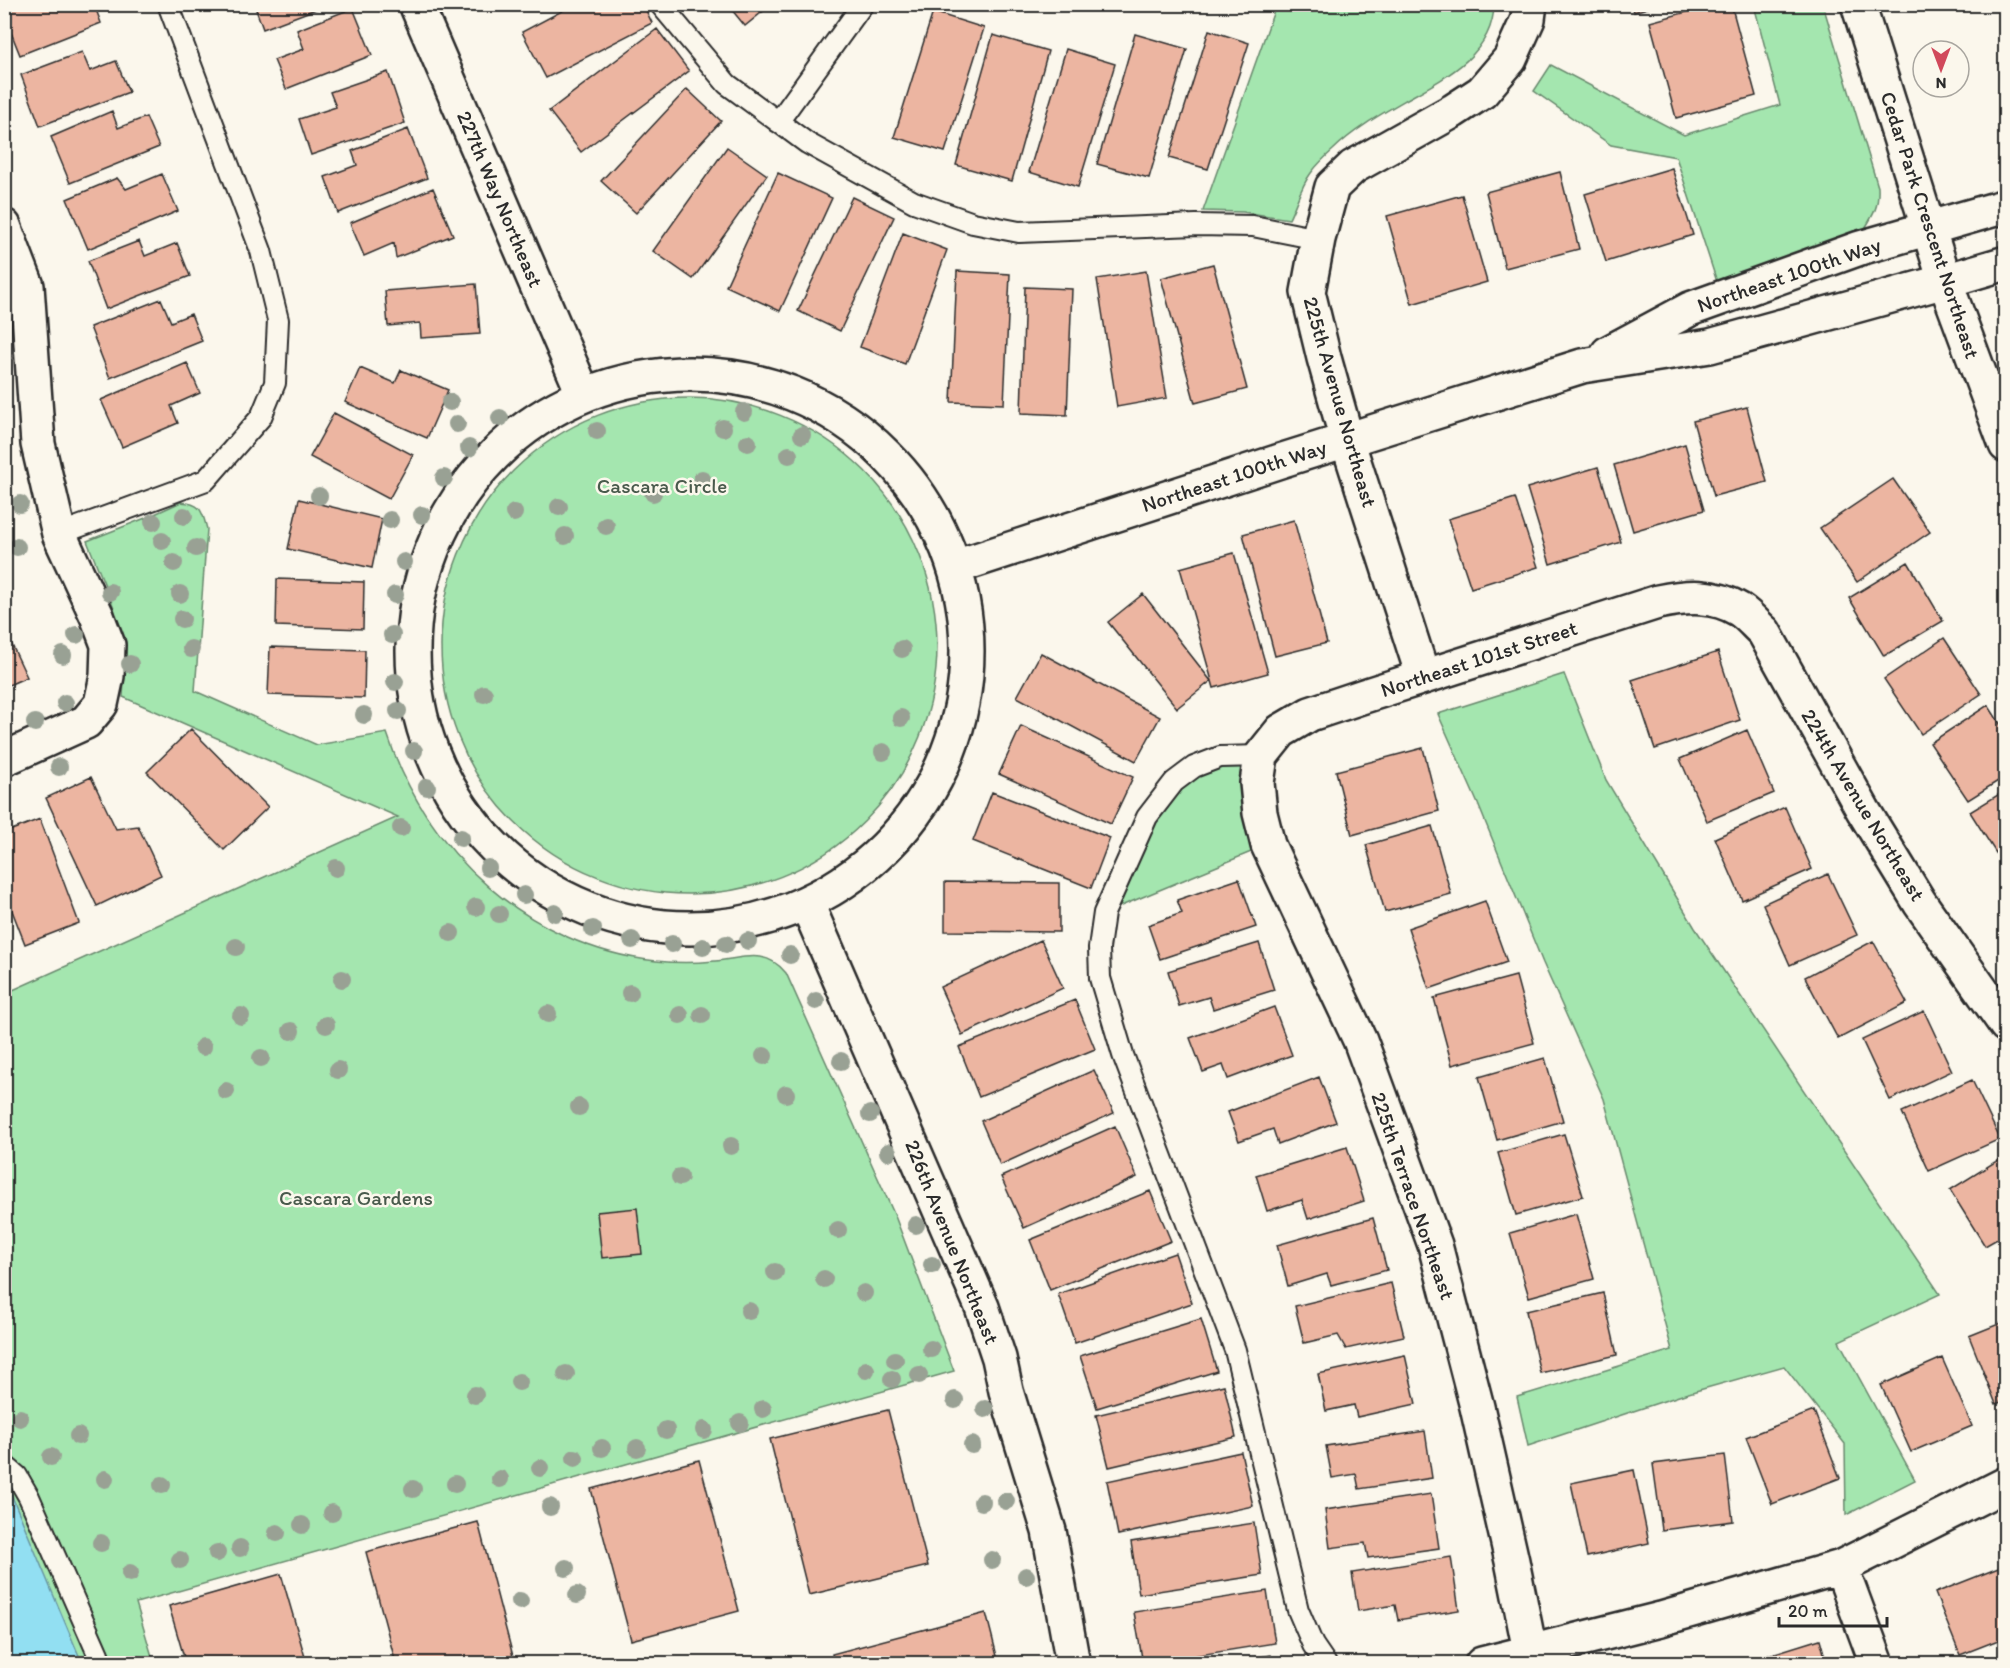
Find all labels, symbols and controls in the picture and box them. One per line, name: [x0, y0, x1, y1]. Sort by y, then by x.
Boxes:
north arrow: [1911, 39, 1971, 99]
text: N: [1936, 74, 1946, 93]
street label: Cedar Park Crescent Northeast: [1875, 88, 1986, 362]
street label: 227th Way Northeast: [452, 107, 549, 291]
street label: Northeast 100th Way: [1694, 231, 1884, 318]
street label: 225th Avenue Northeast: [1298, 294, 1383, 510]
street label: Northeast 100th Way: [1138, 434, 1329, 517]
park label: Cascara Circle: [597, 473, 727, 498]
street label: Northeast 101st Street: [1377, 615, 1581, 702]
street label: 224th Avenue Northeast: [1796, 704, 1931, 905]
street label: 225th Terrace Northeast: [1366, 1089, 1461, 1303]
street label: 226th Avenue Northeast: [900, 1136, 1005, 1348]
park label: Cascara Gardens: [279, 1185, 433, 1210]
scale bar: [1779, 1590, 1887, 1628]
text: 20 m: [1788, 1600, 1828, 1622]

